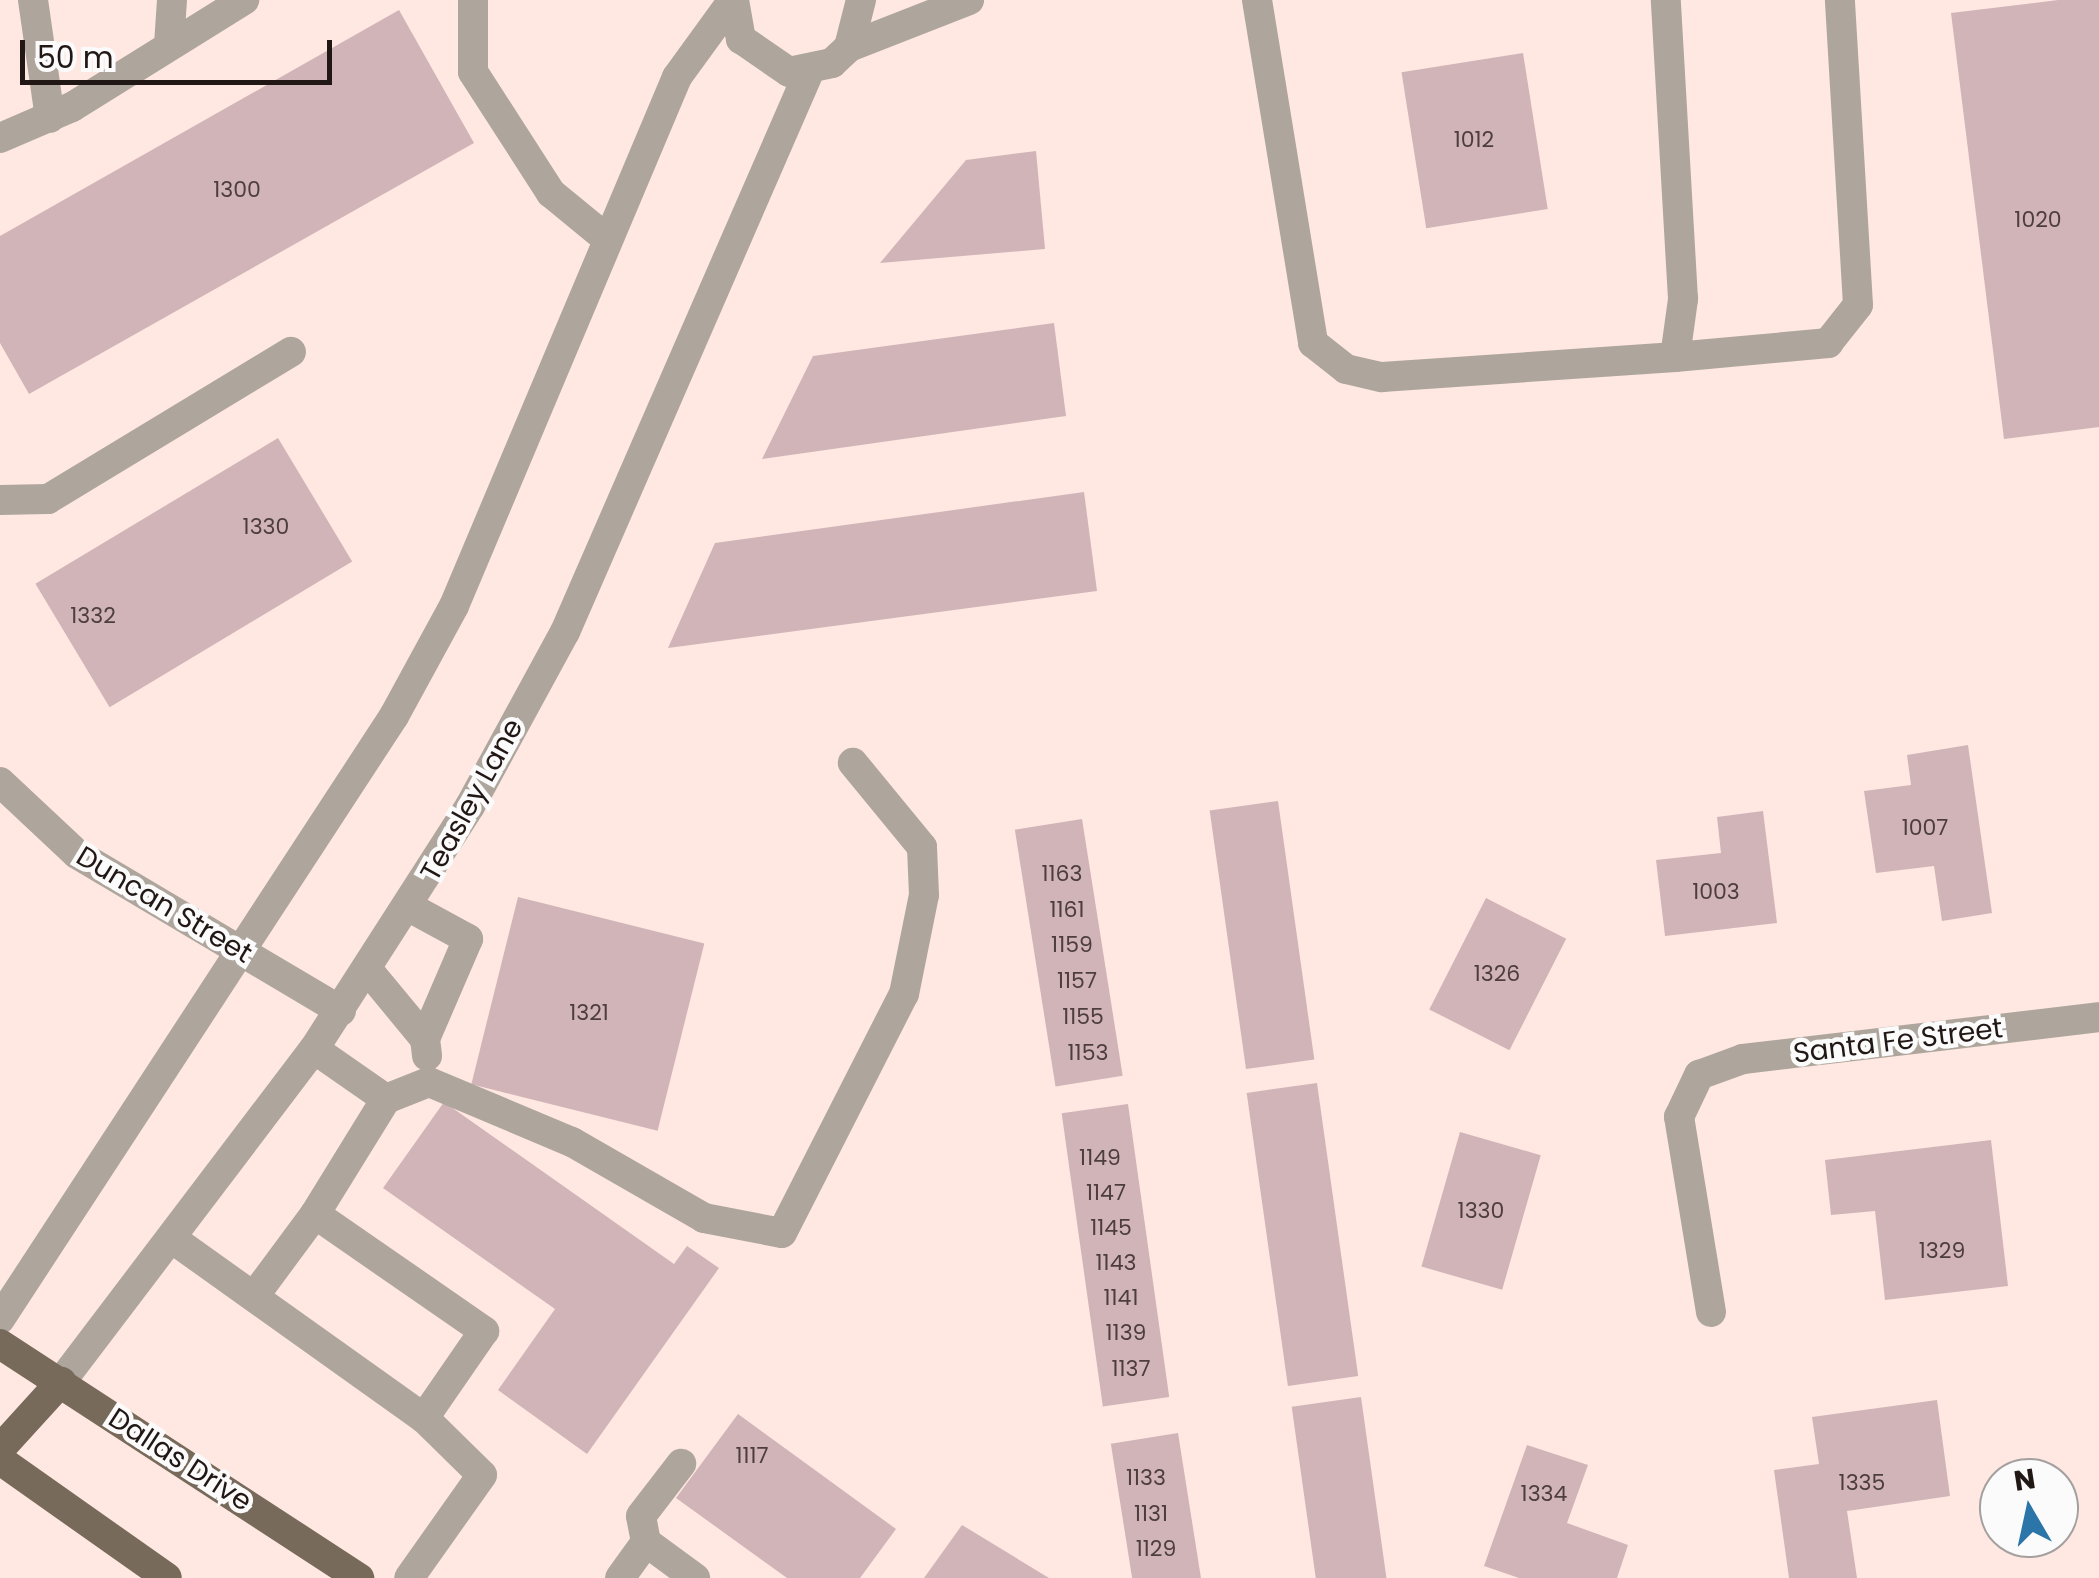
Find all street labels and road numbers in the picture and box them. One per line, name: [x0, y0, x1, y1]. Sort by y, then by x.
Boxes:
street label: Teasley Lane: [414, 713, 530, 887]
street label: Duncan Street: [70, 839, 258, 971]
street label: Santa Fe Street: [1791, 1011, 2005, 1071]
street label: Dallas Drive: [102, 1401, 258, 1519]

